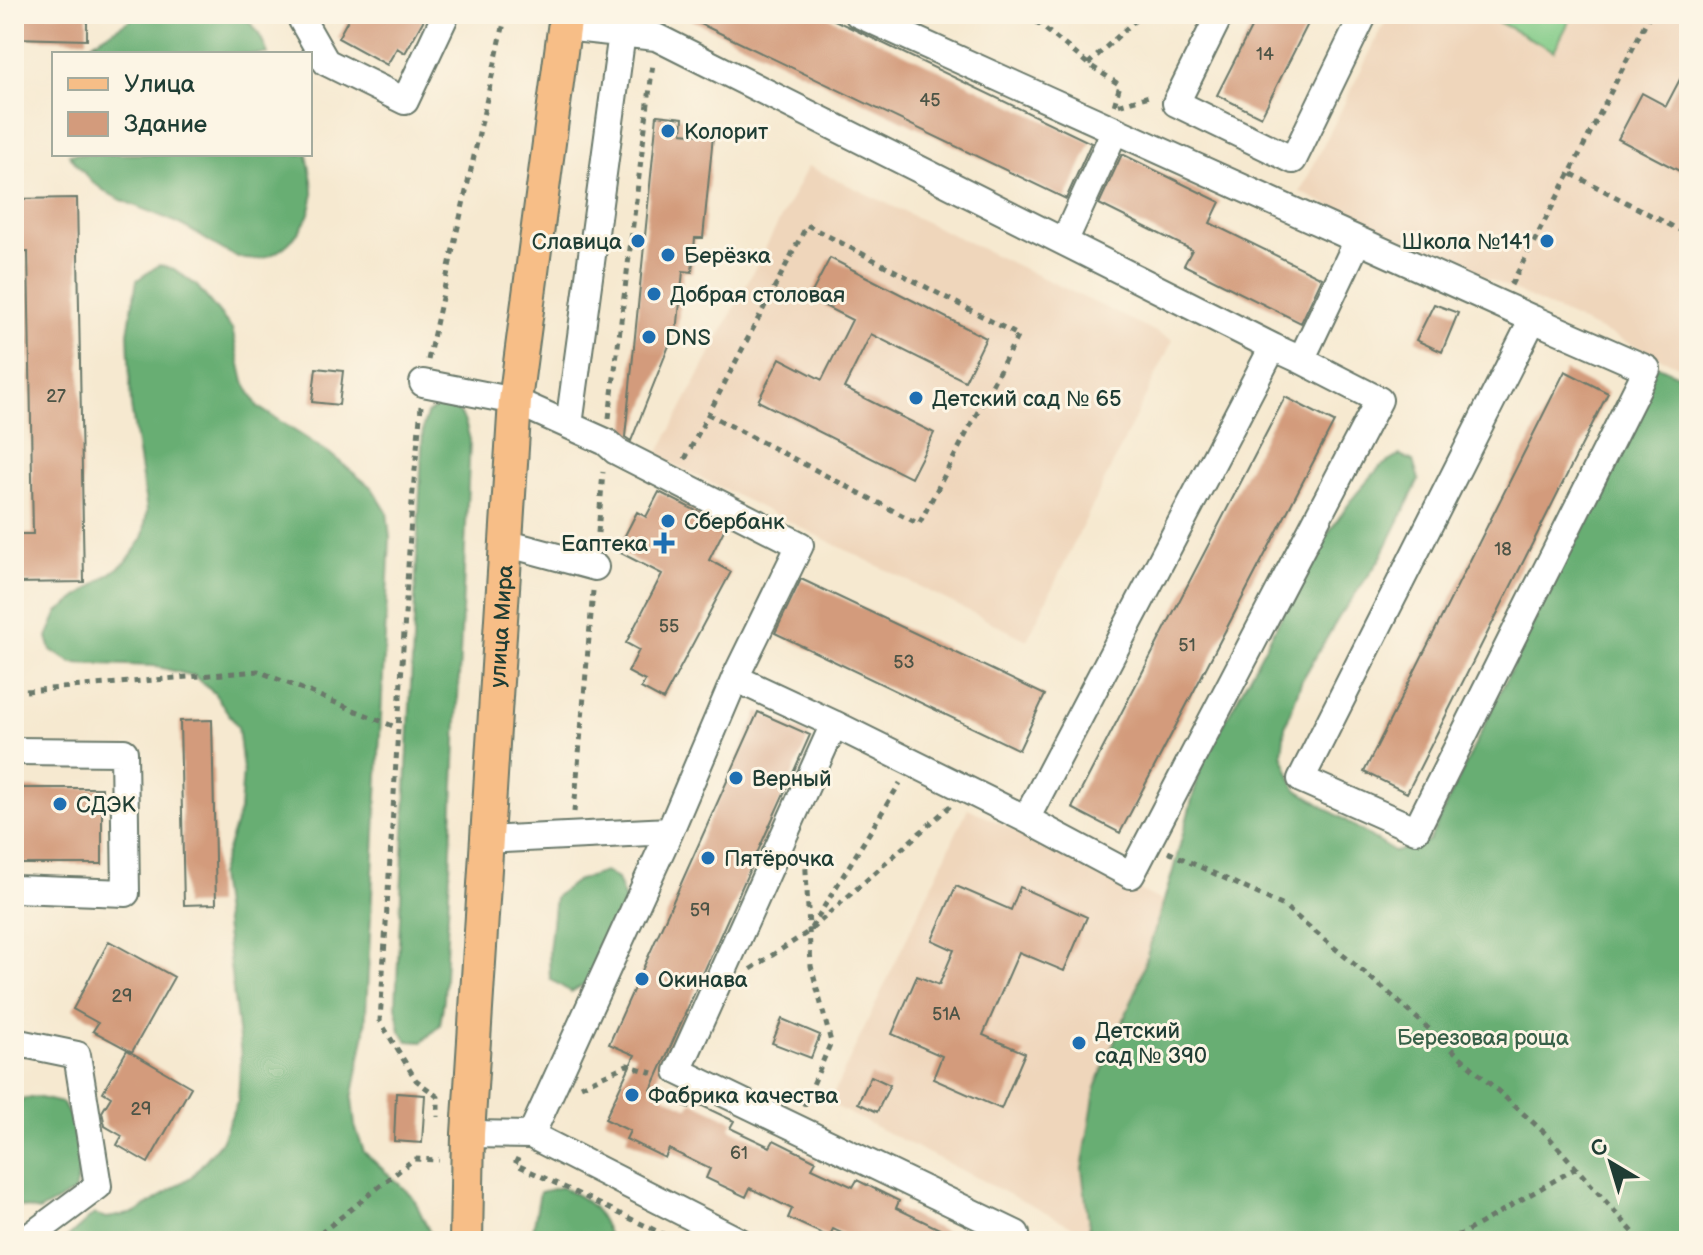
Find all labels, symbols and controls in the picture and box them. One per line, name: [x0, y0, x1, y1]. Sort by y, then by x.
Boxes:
house number: 14: [1256, 44, 1274, 65]
legend: [52, 52, 312, 156]
text: Улица: [124, 70, 195, 99]
house number: 45: [919, 90, 941, 111]
text: Здание: [124, 110, 207, 139]
place label: Колорит: [684, 119, 769, 146]
marker: Колорит: [659, 122, 677, 140]
place label: Славица: [532, 229, 622, 256]
place label: Школа №141: [1402, 229, 1531, 256]
marker: Славица: [629, 232, 647, 250]
marker: Школа №141: [1538, 232, 1556, 250]
place label: Берёзка: [684, 243, 771, 270]
marker: Берёзка: [659, 246, 677, 264]
place label: Добрая столовая: [670, 282, 845, 309]
marker: Добрая столовая: [645, 285, 663, 303]
place label: DNS: [665, 325, 711, 352]
marker: DNS: [640, 328, 658, 346]
house number: 27: [46, 386, 66, 407]
place label: Детский сад № 65: [932, 386, 1122, 413]
marker: Детский сад № 65: [907, 389, 925, 407]
place label: Сбербанк: [684, 509, 785, 536]
marker: Сбербанк: [659, 512, 677, 530]
place label: Еаптека: [561, 531, 648, 558]
marker: Еаптека: [655, 534, 673, 552]
house number: 18: [1494, 539, 1512, 560]
street label: улица Мира: [485, 564, 519, 688]
house number: 55: [659, 616, 679, 637]
house number: 51: [1178, 635, 1196, 656]
house number: 53: [893, 652, 915, 673]
place label: Верный: [752, 766, 831, 793]
marker: Верный: [727, 769, 745, 787]
place label: СДЭК: [76, 792, 136, 819]
marker: СДЭК: [51, 795, 69, 813]
place label: Пятёрочка: [724, 846, 834, 873]
marker: Пятёрочка: [699, 849, 717, 867]
house number: 59: [690, 900, 710, 921]
place label: Окинава: [658, 967, 748, 994]
marker: Окинава: [633, 970, 651, 988]
house number: 29: [111, 986, 133, 1007]
house number: 51А: [932, 1004, 960, 1025]
place label: Детский сад № 390: [1095, 1018, 1207, 1070]
park label: Березовая роща: [1397, 1025, 1569, 1052]
marker: Детский сад № 390: [1070, 1034, 1088, 1052]
place label: Фабрика качества: [648, 1083, 839, 1110]
marker: Фабрика качества: [623, 1086, 641, 1104]
house number: 29: [130, 1099, 152, 1120]
north arrow: [1571, 1123, 1651, 1203]
text: С: [1585, 1133, 1614, 1164]
house number: 61: [730, 1143, 748, 1164]

